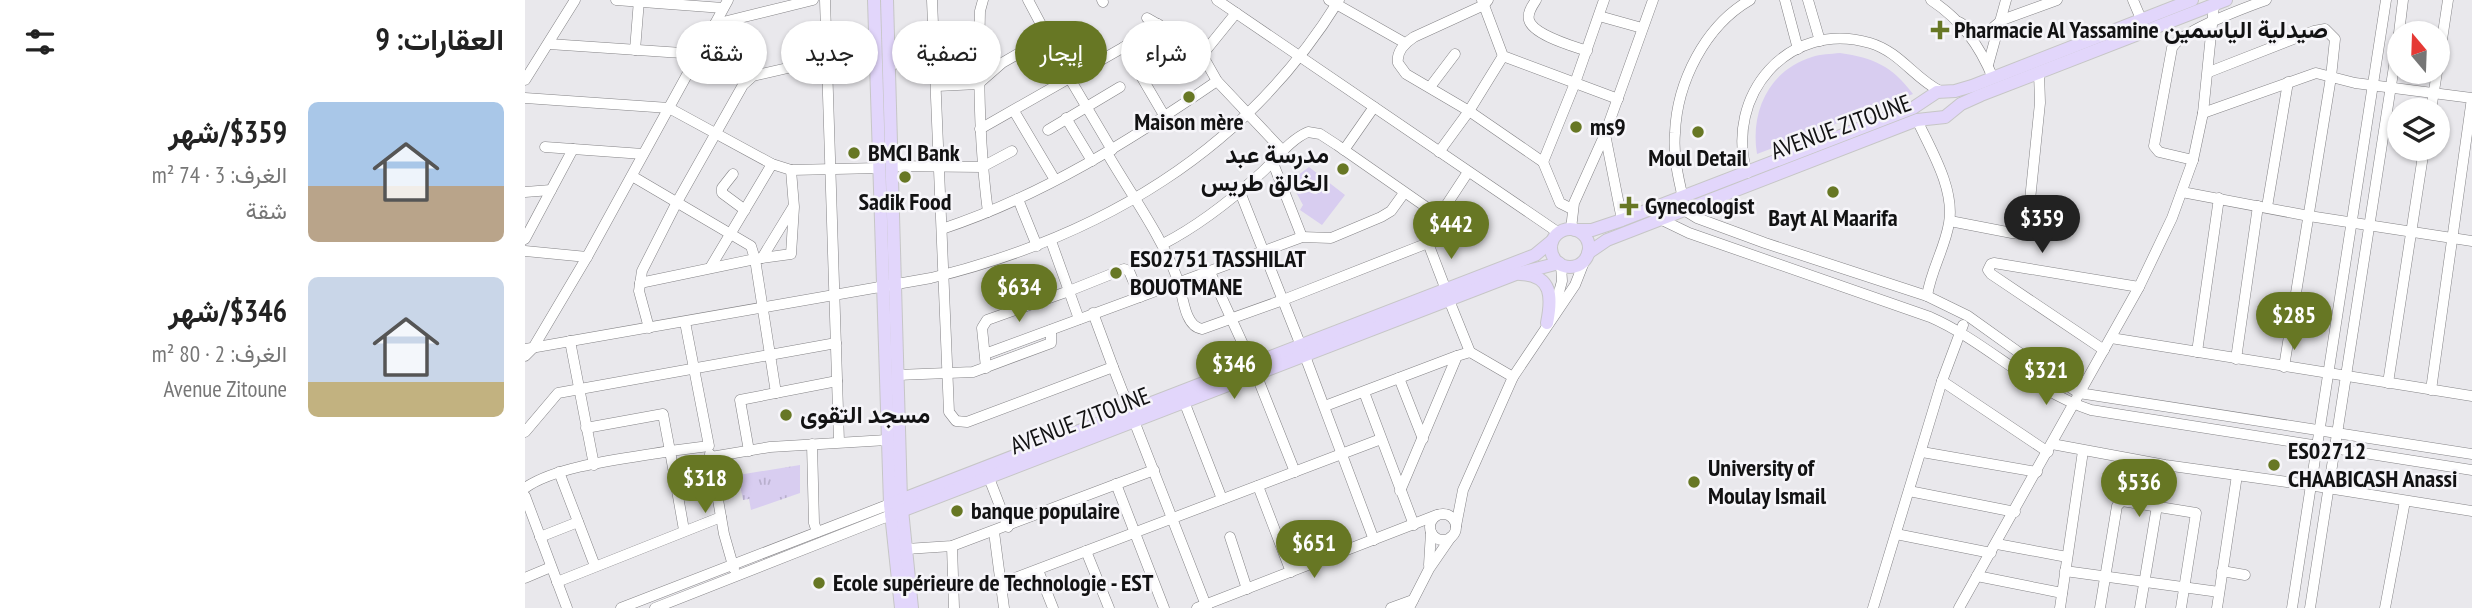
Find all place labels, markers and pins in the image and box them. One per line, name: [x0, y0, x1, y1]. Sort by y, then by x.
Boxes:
place label: Pharmacie Al Yassamine صيدلية الياسمين: [1954, 14, 2328, 45]
marker: Pharmacie Al Yassamine صيدلية الياسمين: [1932, 22, 1948, 38]
marker: Maison mère: [1181, 89, 1197, 105]
place label: Maison mère: [1134, 106, 1244, 137]
place label: ms9: [1590, 111, 1626, 142]
marker: ms9: [1568, 119, 1584, 135]
marker: Moul Detail: [1690, 124, 1706, 140]
place label: BMCI Bank: [868, 137, 960, 168]
place label: مدرسة عبد الخالق طريس: [1201, 139, 1329, 198]
place label: Moul Detail: [1648, 142, 1748, 173]
marker: BMCI Bank: [846, 145, 862, 161]
marker: مدرسة عبد الخالق طريس: [1335, 161, 1351, 177]
marker: Sadik Food: [897, 169, 913, 185]
marker: Bayt Al Maarifa: [1825, 184, 1841, 200]
place label: Sadik Food: [859, 186, 951, 217]
place label: Gynecologist: [1645, 190, 1754, 221]
marker: Gynecologist: [1619, 196, 1639, 216]
pin: $359: [2001, 196, 2083, 255]
pin: $442: [1410, 202, 1492, 261]
place label: Bayt Al Maarifa: [1768, 202, 1898, 233]
place label: ES02751 TASSHILAT BOUOTMANE: [1130, 243, 1307, 302]
pin: $634: [978, 264, 1060, 324]
marker: ES02751 TASSHILAT BOUOTMANE: [1108, 265, 1124, 281]
pin: $285: [2253, 292, 2335, 352]
pin: $346: [1193, 342, 1275, 401]
pin: $321: [2005, 348, 2087, 407]
place label: مسجد التقوى: [800, 399, 930, 430]
marker: مسجد التقوى: [778, 407, 794, 423]
place label: ES02712 CHAABICASH Anassi: [2288, 435, 2457, 494]
place label: University of Moulay Ismail: [1708, 452, 1826, 511]
pin: $318: [664, 456, 746, 515]
marker: ES02712 CHAABICASH Anassi: [2266, 457, 2282, 473]
pin: $536: [2098, 460, 2180, 519]
marker: University of Moulay Ismail: [1686, 474, 1702, 490]
place label: banque populaire: [971, 495, 1120, 526]
marker: banque populaire: [949, 503, 965, 519]
pin: $651: [1273, 520, 1355, 580]
place label: Ecole supérieure de Technologie - EST: [833, 567, 1154, 598]
marker: Ecole supérieure de Technologie - EST: [811, 575, 827, 591]

